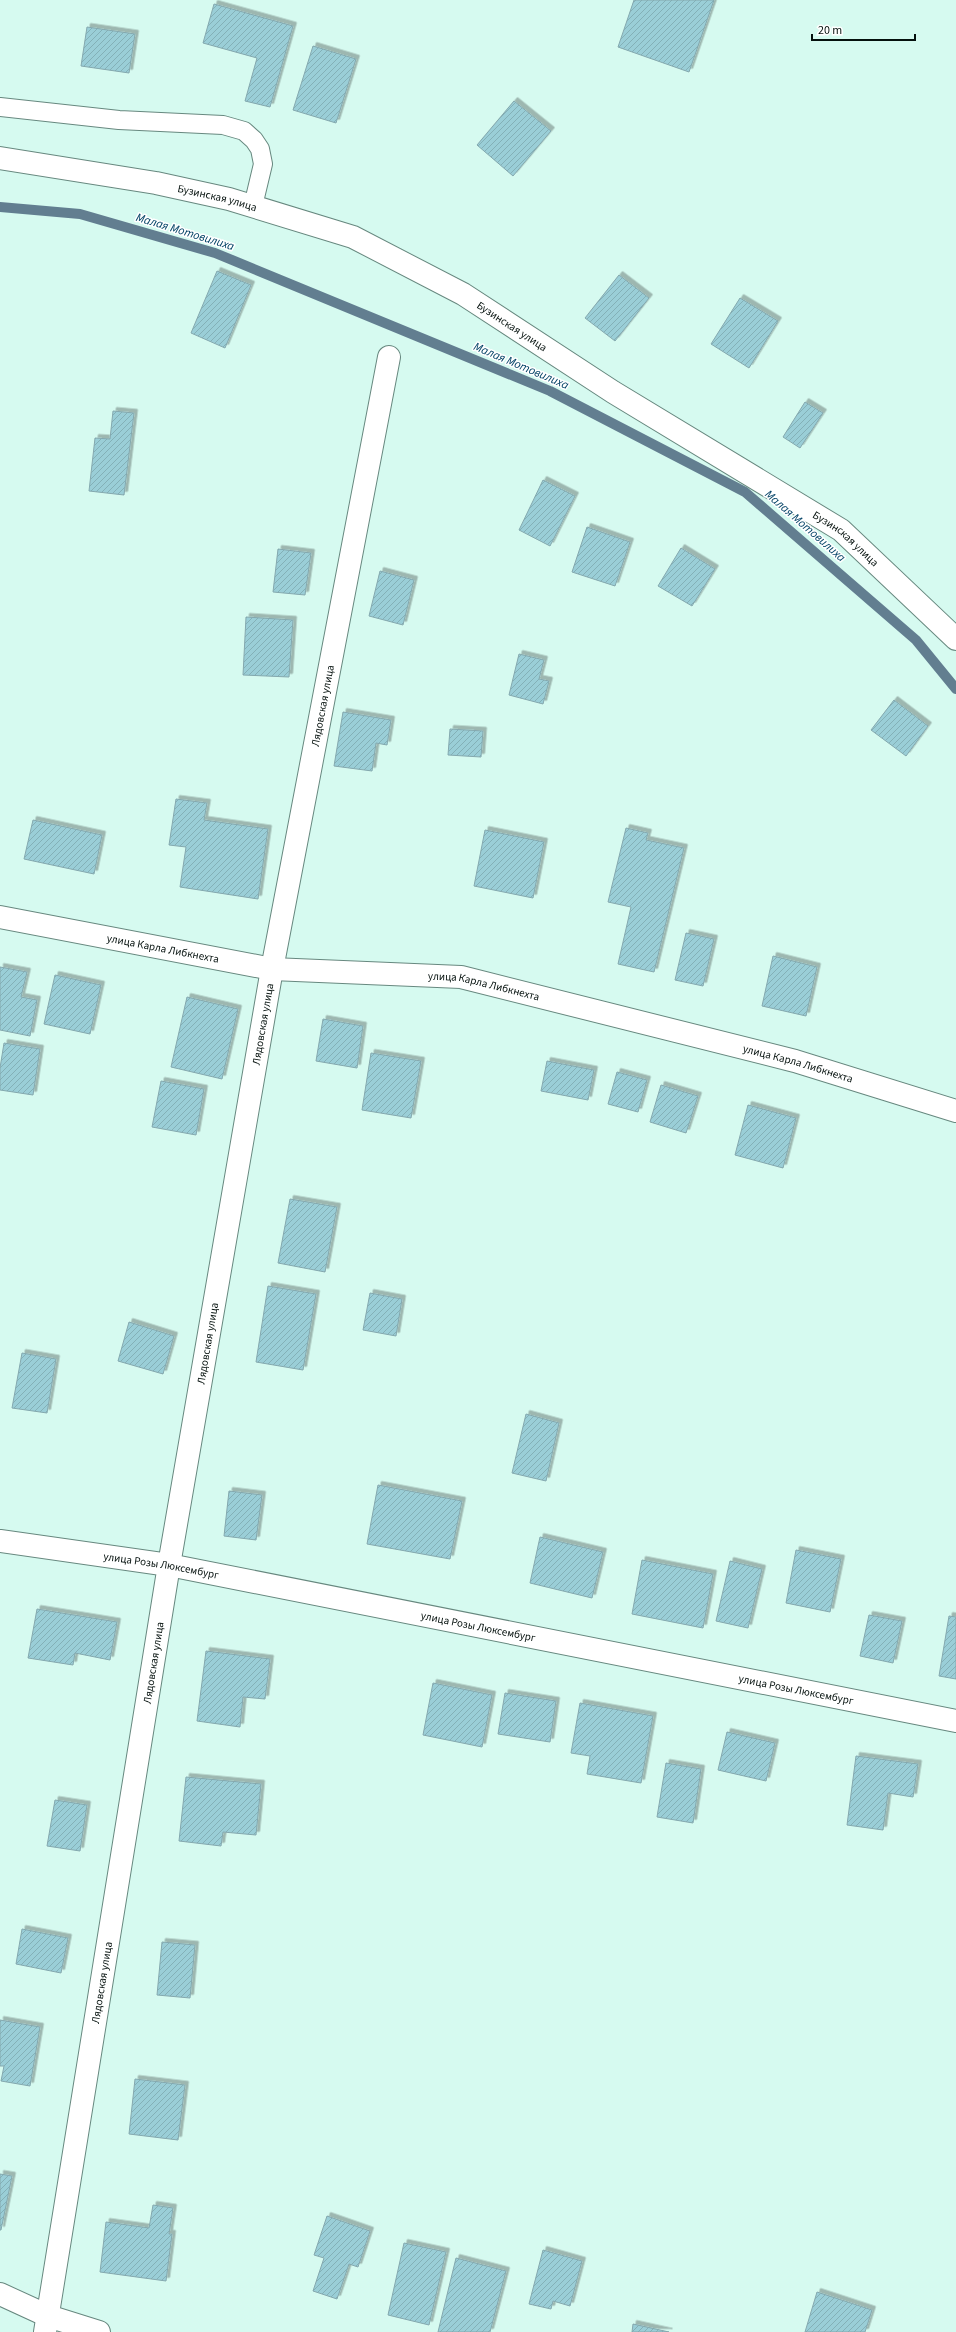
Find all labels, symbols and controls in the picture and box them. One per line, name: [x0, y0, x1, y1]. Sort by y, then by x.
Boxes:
scale bar: [812, 16, 915, 42]
text: 20 m: [818, 22, 842, 39]
street label: Бузинская улица: [176, 180, 259, 215]
water label: Малая Мотовилиха: [134, 209, 237, 255]
street label: Бузинская улица: [474, 298, 550, 355]
water label: Малая Мотовилиха: [471, 338, 572, 394]
water label: Малая Мотовилиха: [761, 486, 850, 566]
street label: Бузинская улица: [810, 507, 882, 570]
street label: Лядовская улица: [307, 664, 337, 748]
street label: улица Карла Либкнехта: [106, 930, 220, 966]
street label: улица Карла Либкнехта: [428, 968, 541, 1004]
street label: Лядовская улица: [248, 982, 277, 1066]
street label: улица Карла Либкнехта: [741, 1041, 855, 1086]
street label: Лядовская улица: [193, 1301, 222, 1385]
street label: улица Розы Люксембург: [103, 1548, 221, 1582]
street label: улица Розы Люксембург: [420, 1608, 537, 1645]
street label: Лядовская улица: [139, 1621, 167, 1705]
street label: улица Розы Люксембург: [737, 1671, 855, 1708]
street label: Лядовская улица: [87, 1941, 116, 2025]

